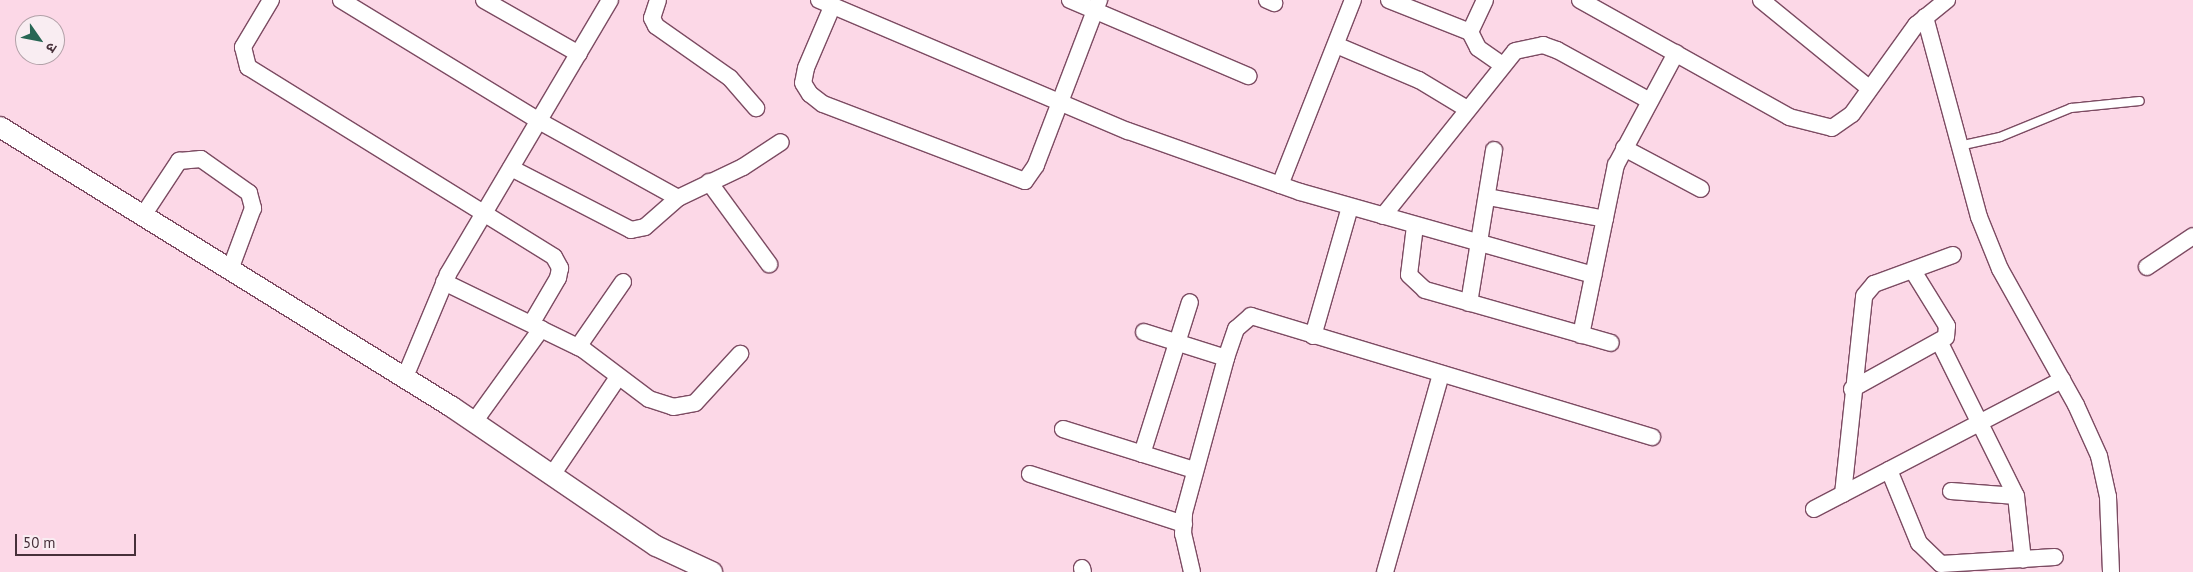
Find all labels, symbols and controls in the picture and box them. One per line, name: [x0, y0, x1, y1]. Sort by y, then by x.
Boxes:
north arrow: [15, 15, 65, 65]
text: उ: [42, 39, 62, 56]
scale bar: [18, 524, 139, 556]
text: 50 m: [23, 533, 56, 552]

